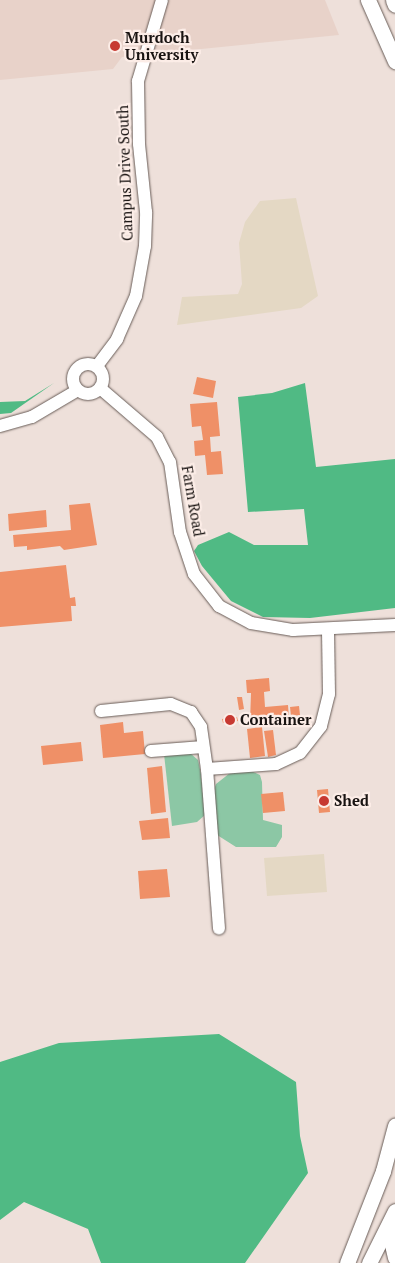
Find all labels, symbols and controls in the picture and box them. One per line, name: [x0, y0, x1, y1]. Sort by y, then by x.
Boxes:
place label: Murdoch University: [125, 28, 198, 63]
marker: Murdoch University: [109, 40, 121, 52]
street label: Campus Drive South: [114, 105, 136, 241]
street label: Farm Road: [178, 464, 208, 538]
place label: Container: [240, 711, 312, 729]
marker: Container: [224, 714, 236, 726]
place label: Shed: [334, 792, 369, 810]
marker: Shed: [318, 795, 330, 807]

